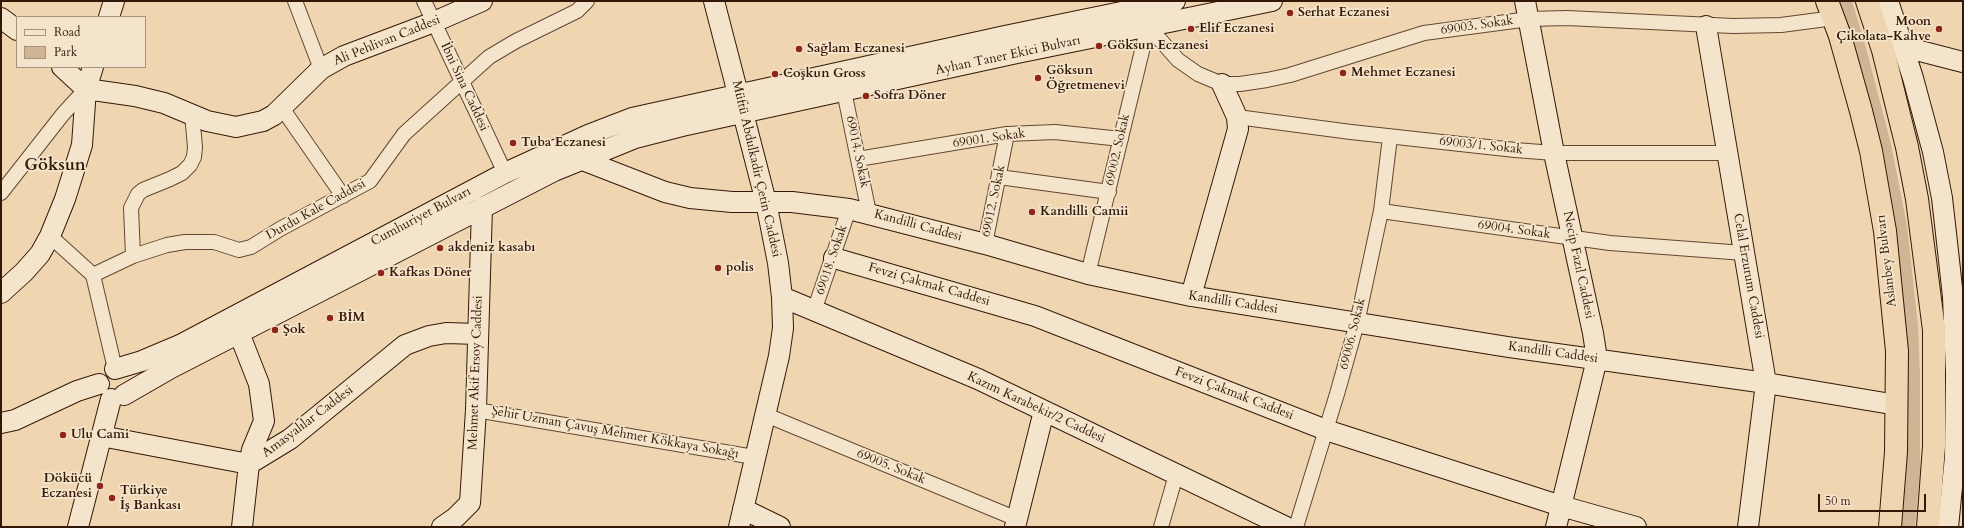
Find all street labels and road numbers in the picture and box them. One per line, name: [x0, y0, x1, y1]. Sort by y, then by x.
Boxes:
street label: Ali Pehlivan Caddesi: [331, 12, 443, 70]
street label: 69003. Sokak: [1440, 13, 1514, 39]
street label: Ayhan Taner Ekici Bulvarı: [934, 33, 1082, 79]
street label: İbni Sina Caddesi: [437, 40, 491, 134]
street label: Müftü Abdulkadir Çetin Caddesi: [728, 79, 784, 259]
street label: 69002. Sokak: [1102, 113, 1134, 187]
street label: 69014. Sokak: [842, 115, 872, 189]
street label: 69001. Sokak: [952, 126, 1026, 152]
street label: 69003/1. Sokak: [1438, 134, 1524, 158]
street label: 69012. Sokak: [979, 164, 1009, 238]
street label: Durdu Kale Caddesi: [264, 176, 368, 244]
street label: Cumhuriyet Bulvarı: [368, 184, 474, 250]
street label: Kandilli Caddesi: [872, 207, 964, 245]
street label: Necip Fazıl Caddesi: [1559, 210, 1597, 320]
street label: Celal Erzurum Caddesi: [1729, 212, 1767, 340]
street label: Aslanbey Bulvarı: [1874, 214, 1900, 308]
street label: 69004. Sokak: [1477, 217, 1551, 243]
street label: 69018. Sokak: [813, 223, 851, 297]
street label: Fevzi Çakmak Caddesi: [866, 260, 992, 310]
street label: Kandilli Caddesi: [1187, 288, 1279, 318]
street label: Mehmet Akif Ersoy Caddesi: [466, 295, 486, 451]
street label: 69006. Sokak: [1337, 297, 1369, 371]
street label: Kandilli Caddesi: [1507, 339, 1599, 367]
street label: Fevzi Çakmak Caddesi: [1173, 364, 1295, 424]
street label: Kazım Karabekir/2 Caddesi: [964, 369, 1108, 447]
street label: Amasyalılar Caddesi: [259, 383, 357, 461]
street label: Şehit Uzman Çavuş Mehmet Kökkaya Sokağı: [490, 404, 740, 462]
street label: 69005. Sokak: [854, 446, 928, 488]

